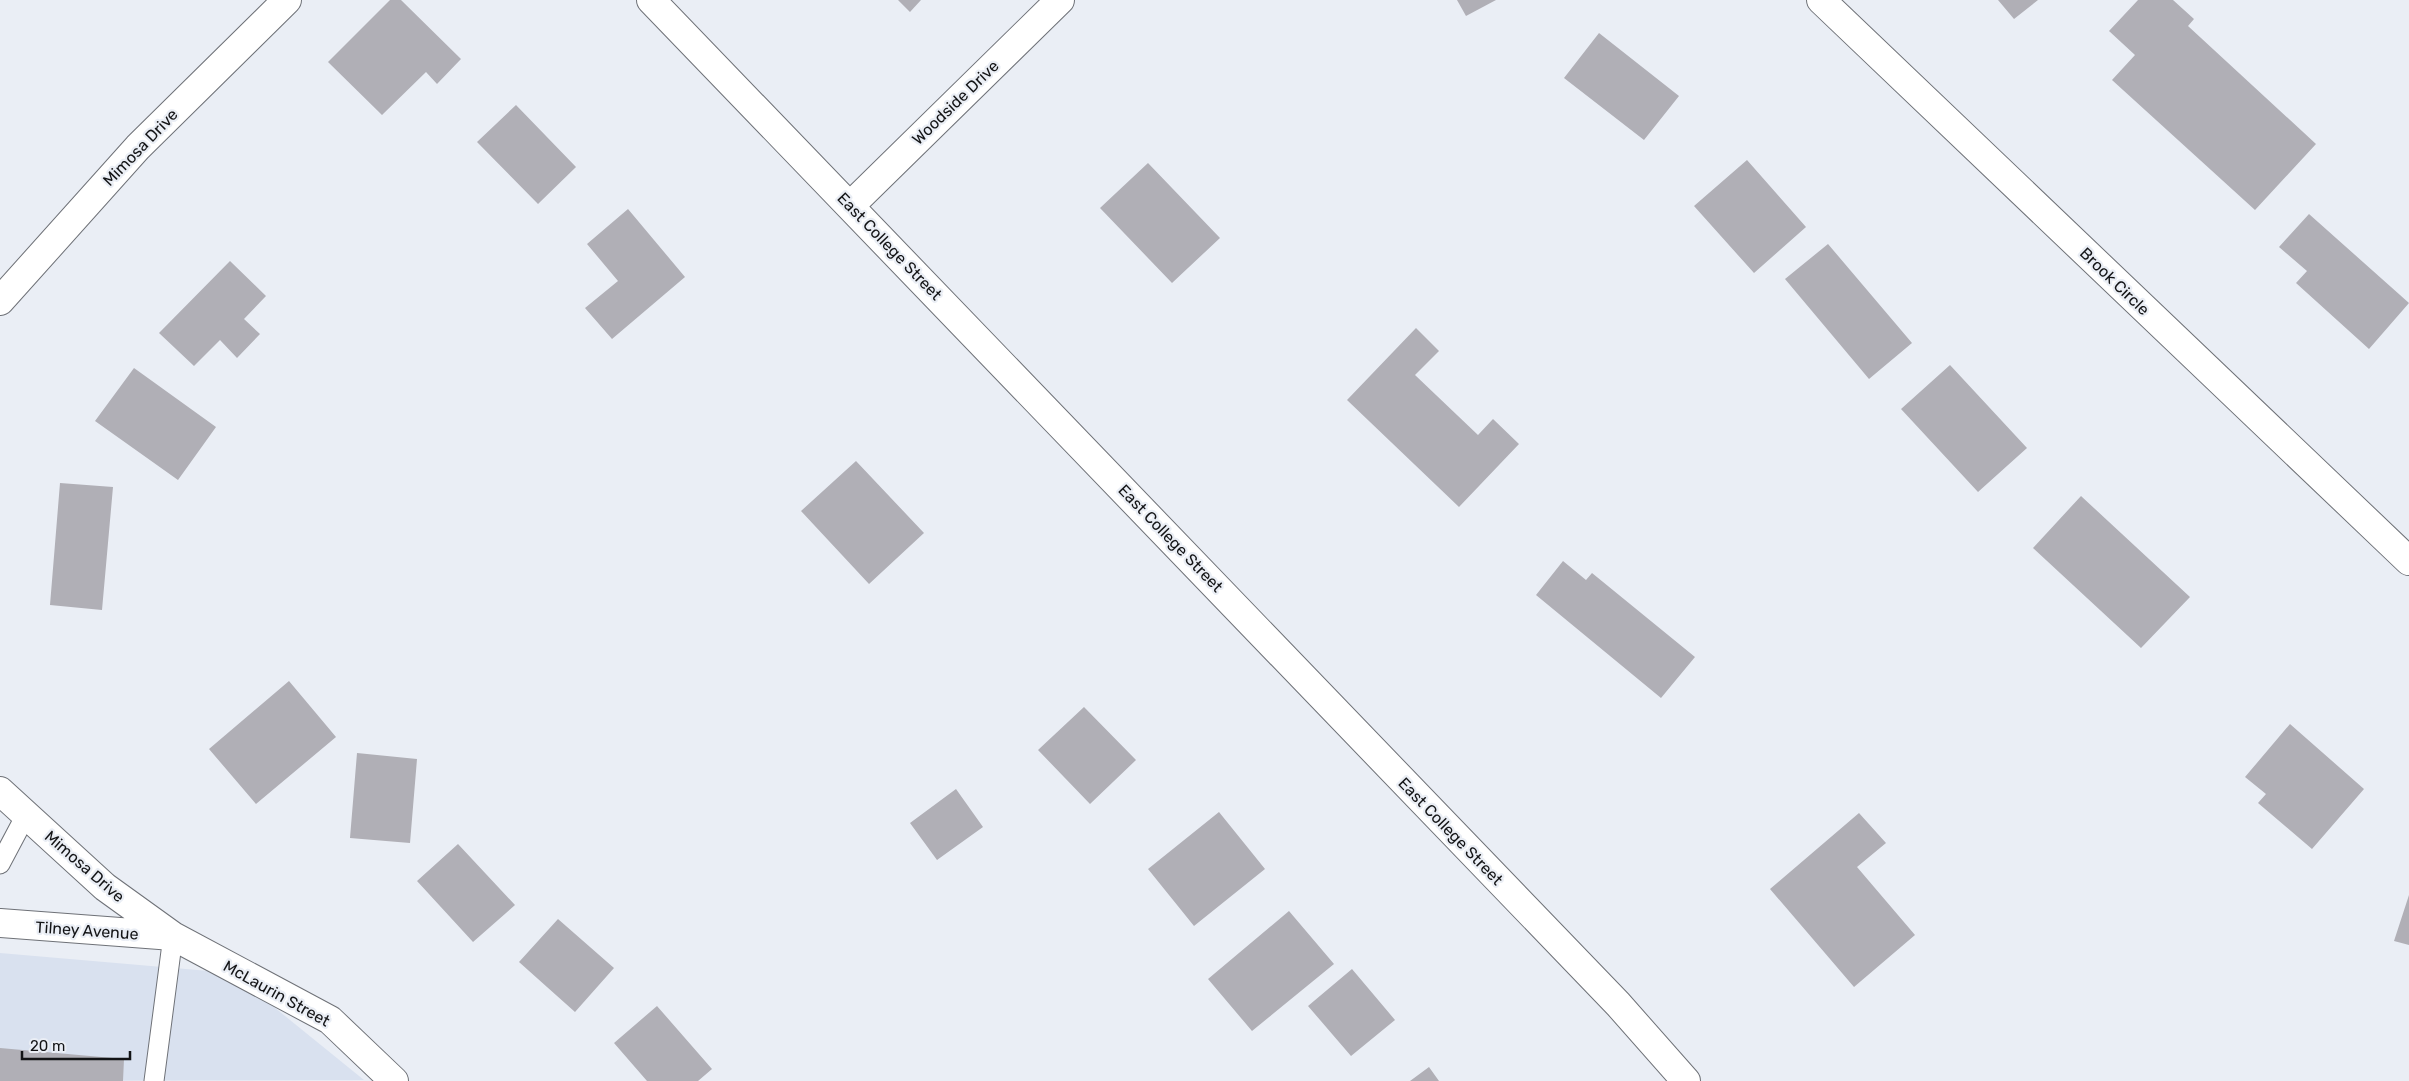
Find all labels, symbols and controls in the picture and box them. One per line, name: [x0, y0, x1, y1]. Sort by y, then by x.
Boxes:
street label: Woodside Drive: [908, 56, 1003, 149]
street label: Mimosa Drive: [99, 105, 182, 190]
street label: East College Street: [833, 189, 946, 304]
street label: Brook Circle: [2076, 244, 2153, 319]
street label: East College Street: [1114, 481, 1227, 596]
street label: East College Street: [1394, 774, 1507, 889]
street label: Mimosa Drive: [41, 827, 128, 906]
street label: Tilney Avenue: [35, 917, 139, 944]
street label: McLaurin Street: [220, 956, 333, 1031]
scale bar: [22, 1028, 130, 1060]
text: 20 m: [30, 1037, 65, 1055]

